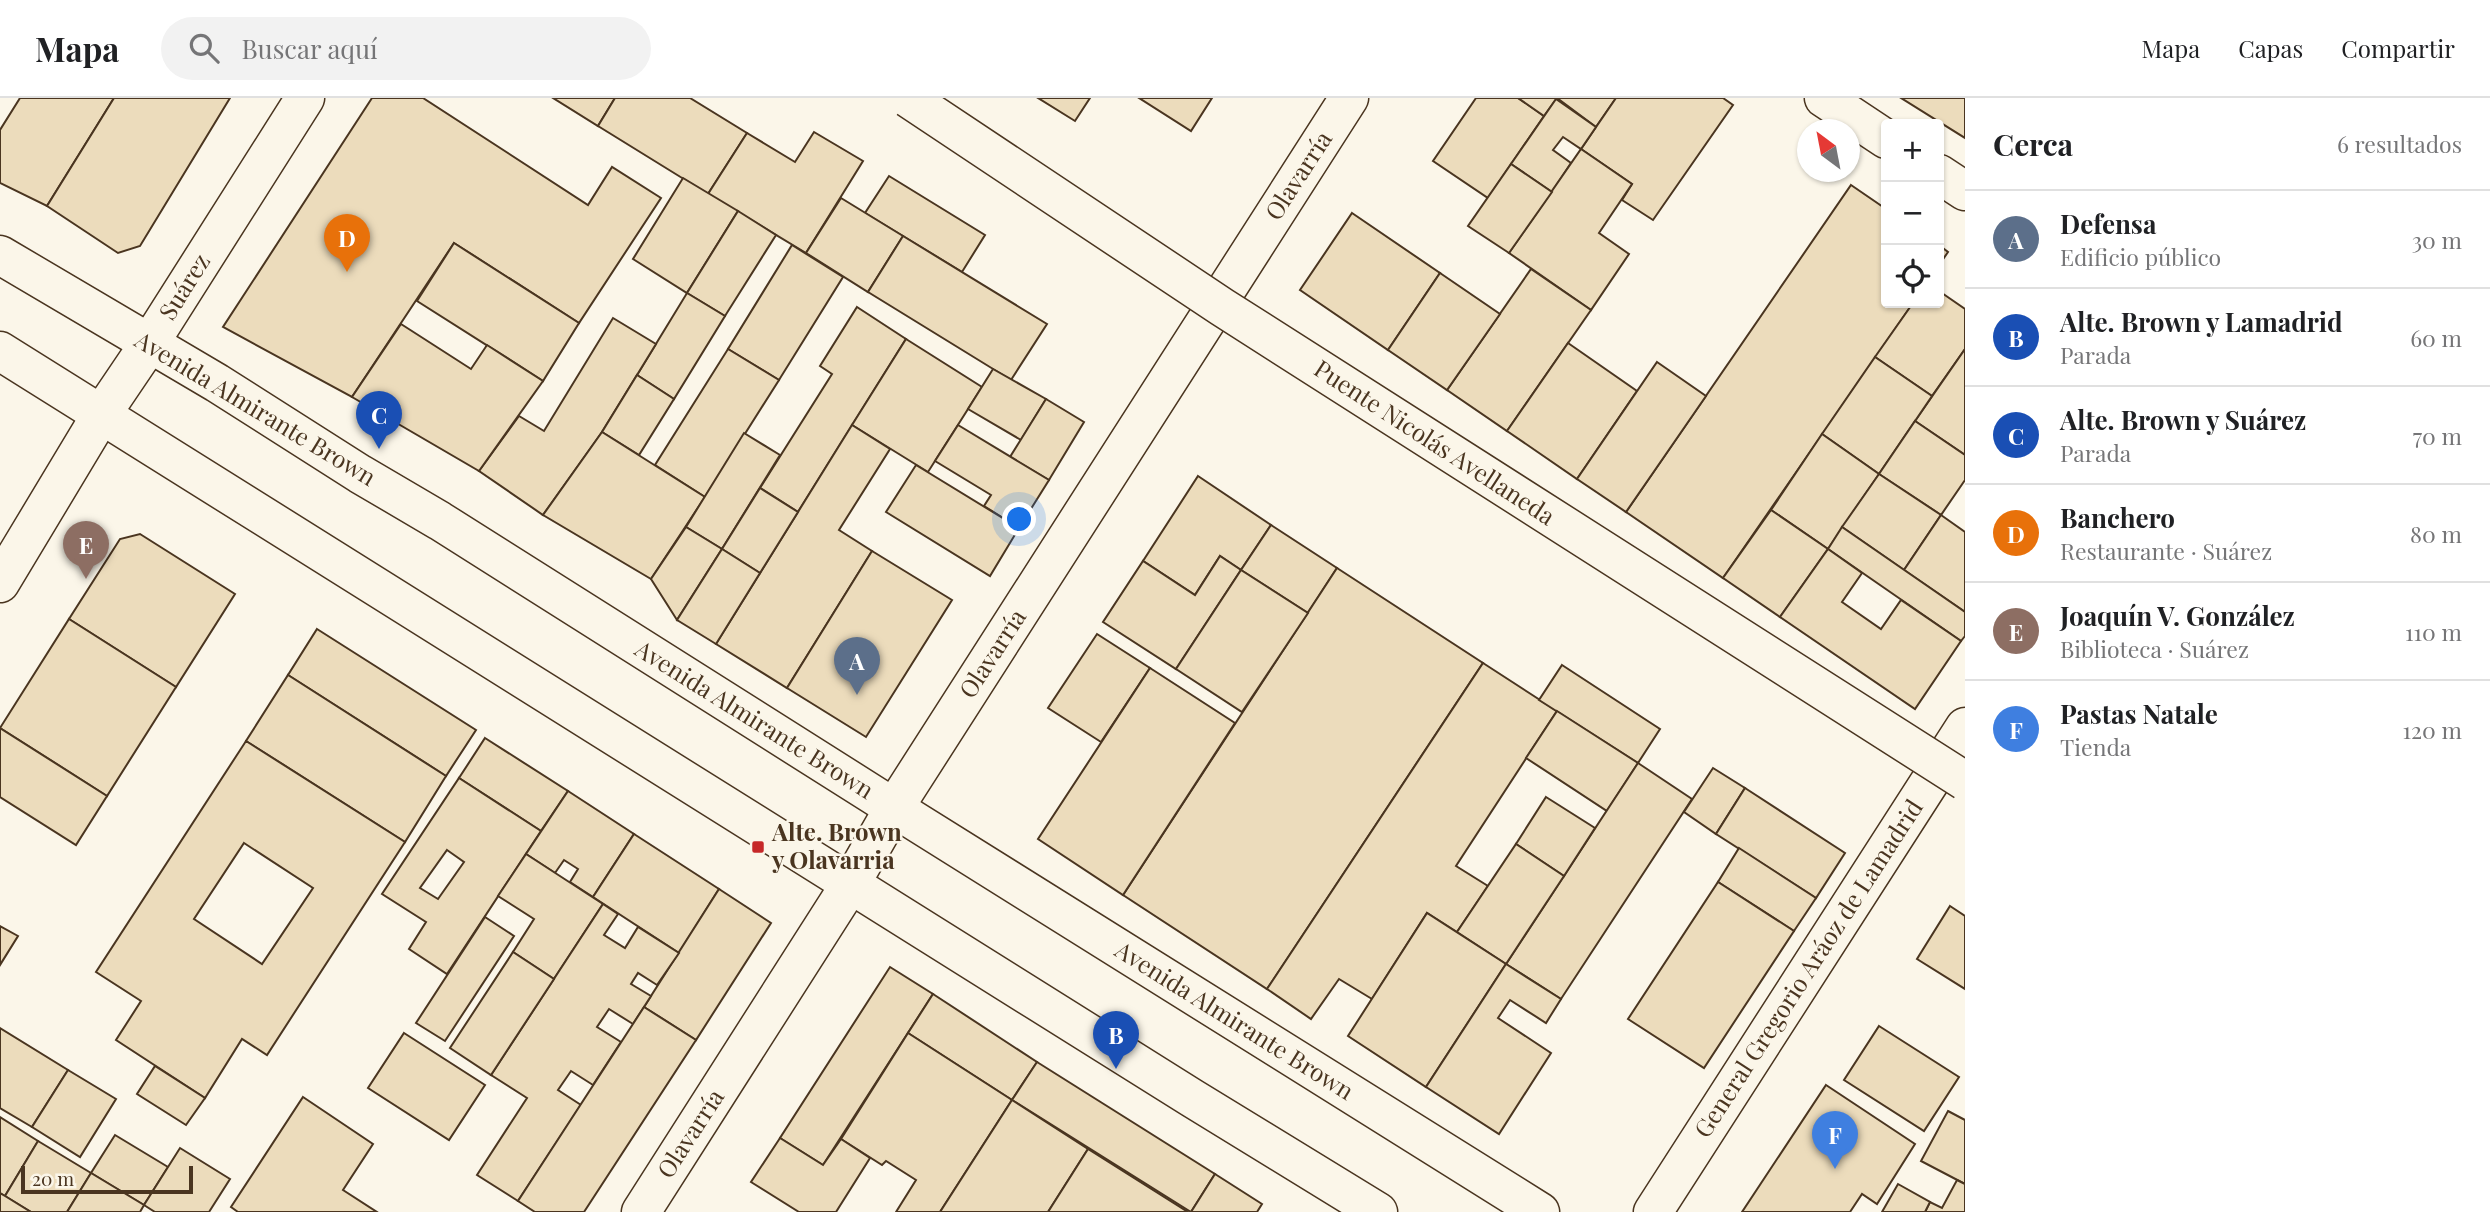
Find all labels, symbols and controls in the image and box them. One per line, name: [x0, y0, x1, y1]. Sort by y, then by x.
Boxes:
search box: [161, 17, 651, 80]
text: Mapa: [35, 26, 119, 70]
icon: search: [185, 29, 223, 67]
text: Buscar aquí: [241, 31, 378, 66]
text: Mapa: [2142, 32, 2200, 64]
text: Capas: [2238, 32, 2303, 64]
text: Compartir: [2341, 32, 2455, 64]
north arrow: [1797, 119, 1860, 182]
map controls: [1881, 119, 1944, 308]
button: +: [1881, 119, 1944, 182]
street label: Olavarría: [1257, 124, 1338, 226]
text: Cerca: [1993, 124, 2073, 164]
text: 6 resultados: [2337, 128, 2462, 159]
button: −: [1881, 182, 1944, 245]
text: Defensa: [2060, 206, 2156, 241]
pin: D: [324, 214, 370, 272]
text: A: [2008, 224, 2024, 255]
text: 30 m: [2412, 224, 2462, 255]
text: Edificio público: [2060, 241, 2221, 272]
button: locate: [1881, 245, 1944, 308]
street label: Suárez: [150, 247, 216, 325]
text: Alte. Brown y Lamadrid: [2060, 304, 2343, 339]
street label: Avenida Almirante Brown: [129, 322, 382, 492]
text: B: [2008, 322, 2024, 353]
text: 60 m: [2410, 322, 2462, 353]
text: Parada: [2060, 339, 2131, 370]
street label: Puente Nicolás Avellaneda: [1309, 351, 1562, 531]
pin: C: [356, 391, 402, 449]
text: Alte. Brown y Suárez: [2060, 402, 2306, 437]
text: C: [2008, 420, 2024, 451]
text: 70 m: [2413, 420, 2462, 451]
text: Parada: [2060, 437, 2131, 468]
text: Banchero: [2060, 500, 2175, 535]
your location: [1002, 502, 1036, 536]
text: D: [2007, 518, 2025, 549]
text: 80 m: [2410, 518, 2462, 549]
pin: E: [63, 521, 109, 579]
text: Restaurante · Suárez: [2060, 535, 2272, 566]
text: Joaquín V. González: [2060, 598, 2295, 633]
street label: Olavarría: [951, 602, 1032, 704]
text: E: [2009, 616, 2023, 647]
text: 110 m: [2405, 616, 2462, 647]
text: Biblioteca · Suárez: [2060, 633, 2249, 664]
street label: Avenida Almirante Brown: [629, 634, 879, 806]
pin: A: [834, 637, 880, 695]
text: Pastas Natale: [2060, 696, 2218, 731]
text: F: [2009, 714, 2023, 745]
text: 120 m: [2403, 714, 2462, 745]
text: Tienda: [2060, 731, 2131, 762]
street label: General Gregorio Aráoz de Lamadrid: [1686, 793, 1929, 1143]
place label: Alte. Brown y Olavarria: [771, 815, 902, 875]
marker: Alte. Brown y Olavarria: [750, 839, 766, 855]
street label: Avenida Almirante Brown: [1109, 935, 1359, 1107]
pin: B: [1093, 1011, 1139, 1069]
street label: Olavarría: [649, 1082, 730, 1184]
pin: F: [1812, 1111, 1858, 1169]
scale bar: [21, 1163, 192, 1195]
text: 20 m: [32, 1165, 74, 1191]

